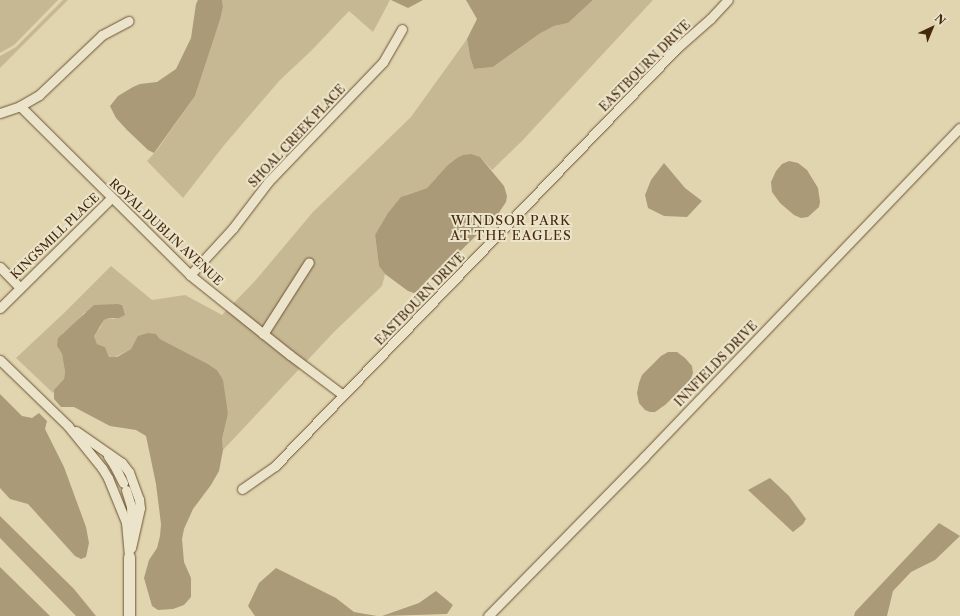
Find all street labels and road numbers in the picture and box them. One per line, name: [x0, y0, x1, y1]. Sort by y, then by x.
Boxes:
street label: EASTBOURN DRIVE: [597, 18, 693, 114]
street label: SHOAL CREEK PLACE: [245, 81, 349, 191]
street label: ROYAL DUBLIN AVENUE: [106, 175, 226, 289]
street label: KINGSMILL PLACE: [8, 190, 102, 282]
street label: EASTBOURN DRIVE: [372, 250, 468, 348]
street label: INNFIELDS DRIVE: [672, 318, 760, 410]

